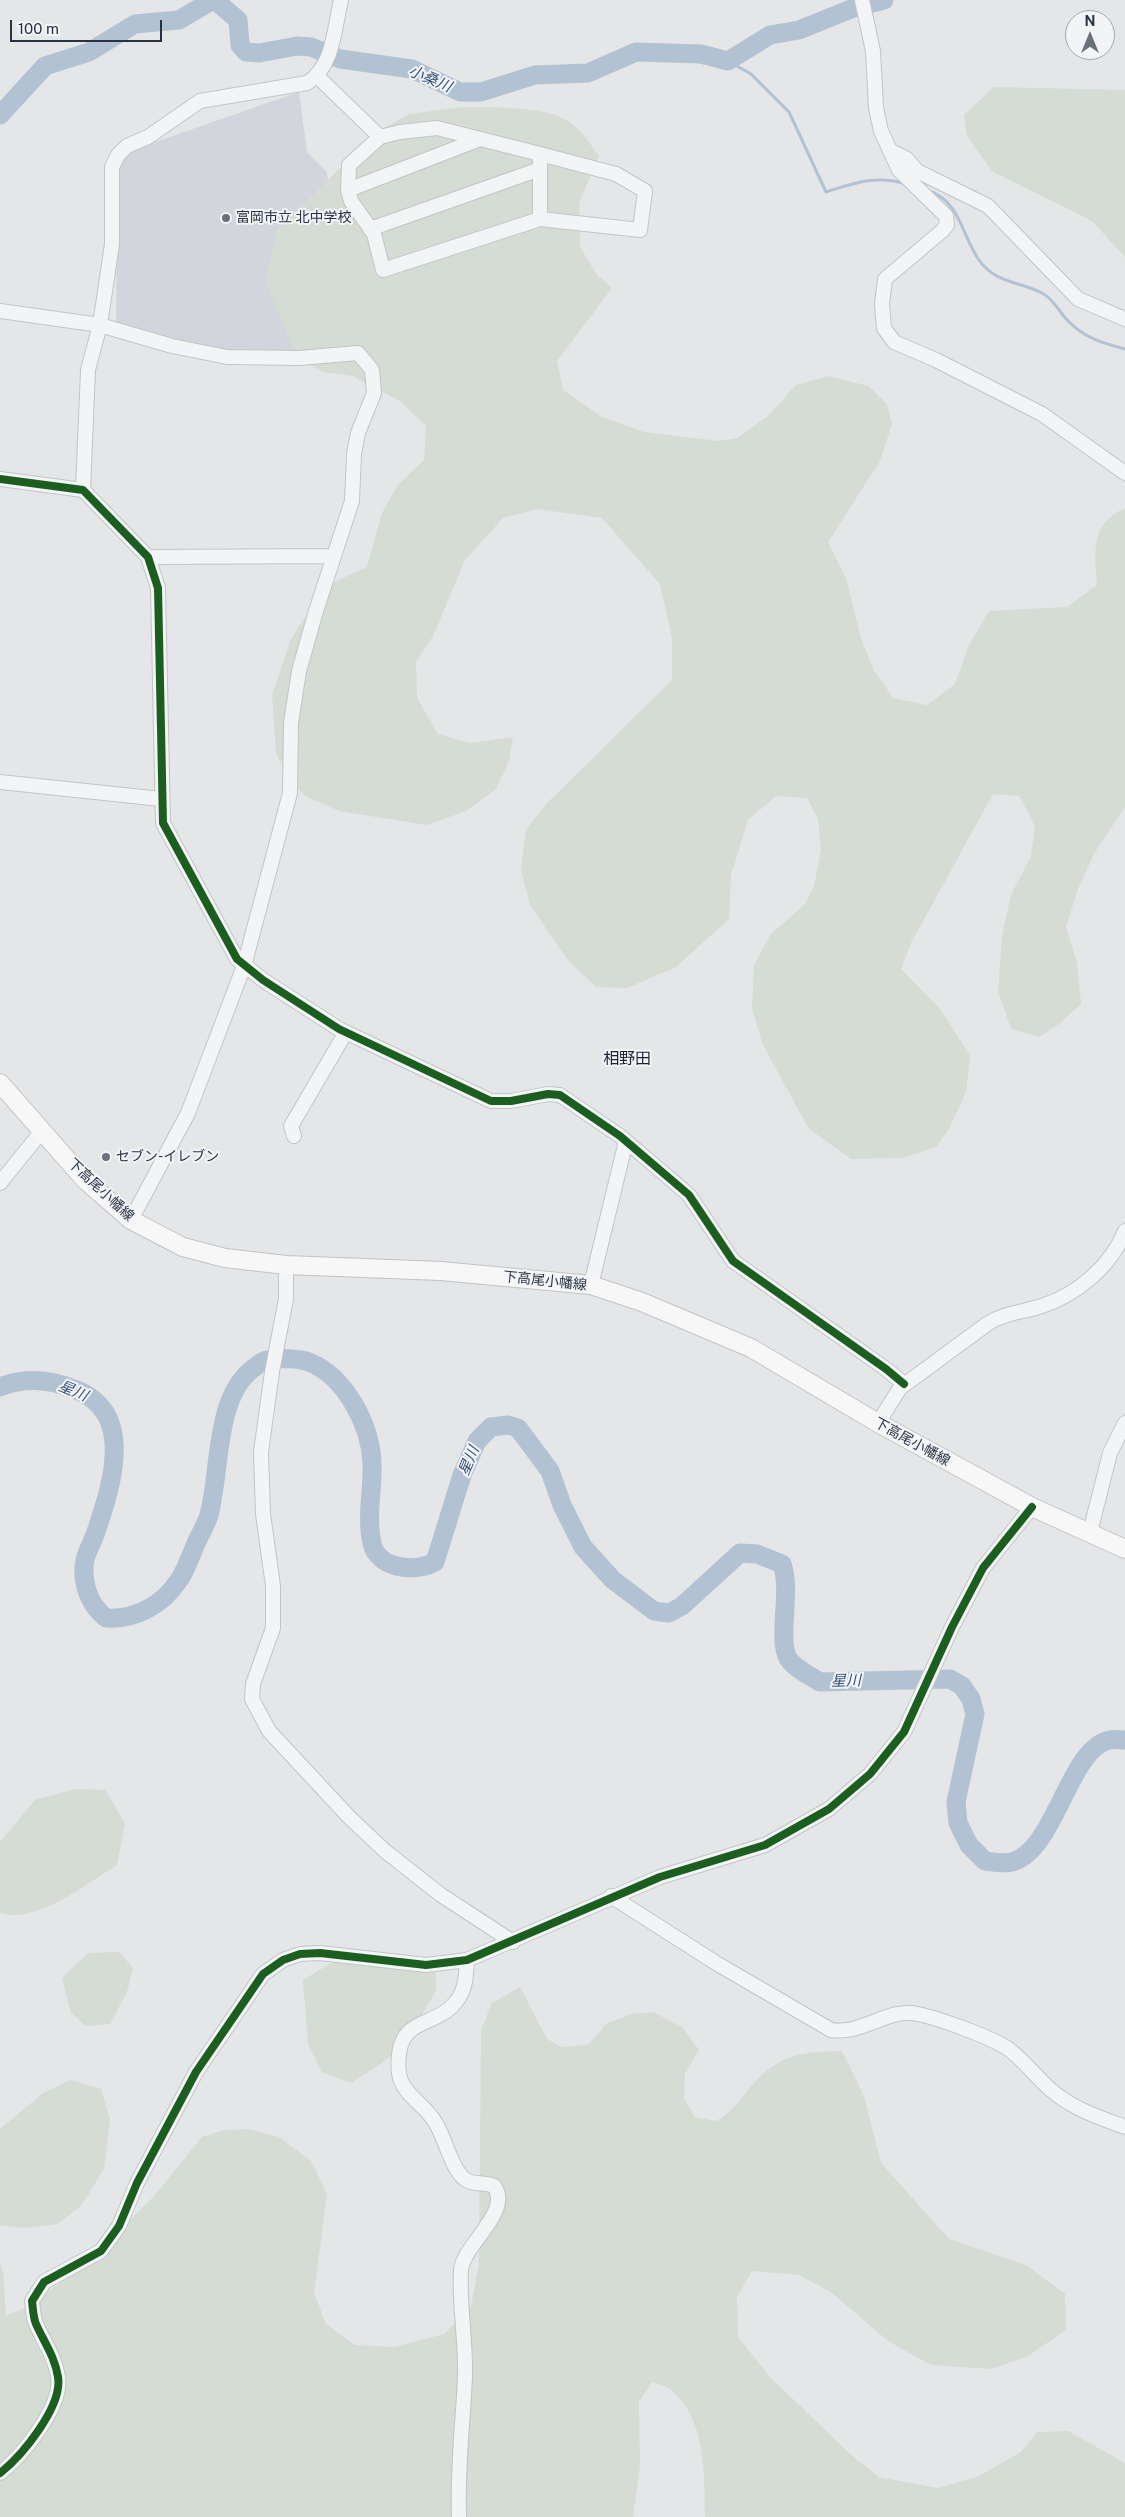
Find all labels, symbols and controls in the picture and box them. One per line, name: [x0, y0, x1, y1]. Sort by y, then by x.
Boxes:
scale bar: [12, 10, 165, 42]
north arrow: [1065, 10, 1115, 60]
text: N: [1085, 13, 1095, 29]
text: 100 m: [18, 20, 59, 37]
water label: 小桑川: [406, 62, 454, 96]
place label: 富岡市立 北中学校: [236, 210, 351, 226]
marker: 富岡市立 北中学校: [220, 212, 232, 224]
district label: 相野田: [603, 1049, 651, 1069]
place label: セブン-イレブン: [116, 1149, 219, 1165]
marker: セブン-イレブン: [100, 1151, 112, 1163]
street label: 下高尾小幡線: [65, 1155, 137, 1225]
street label: 下高尾小幡線: [502, 1268, 588, 1294]
water label: 星川: [56, 1377, 90, 1405]
street label: 下高尾小幡線: [871, 1414, 953, 1470]
water label: 星川: [455, 1444, 483, 1478]
water label: 星川: [831, 1672, 861, 1690]

